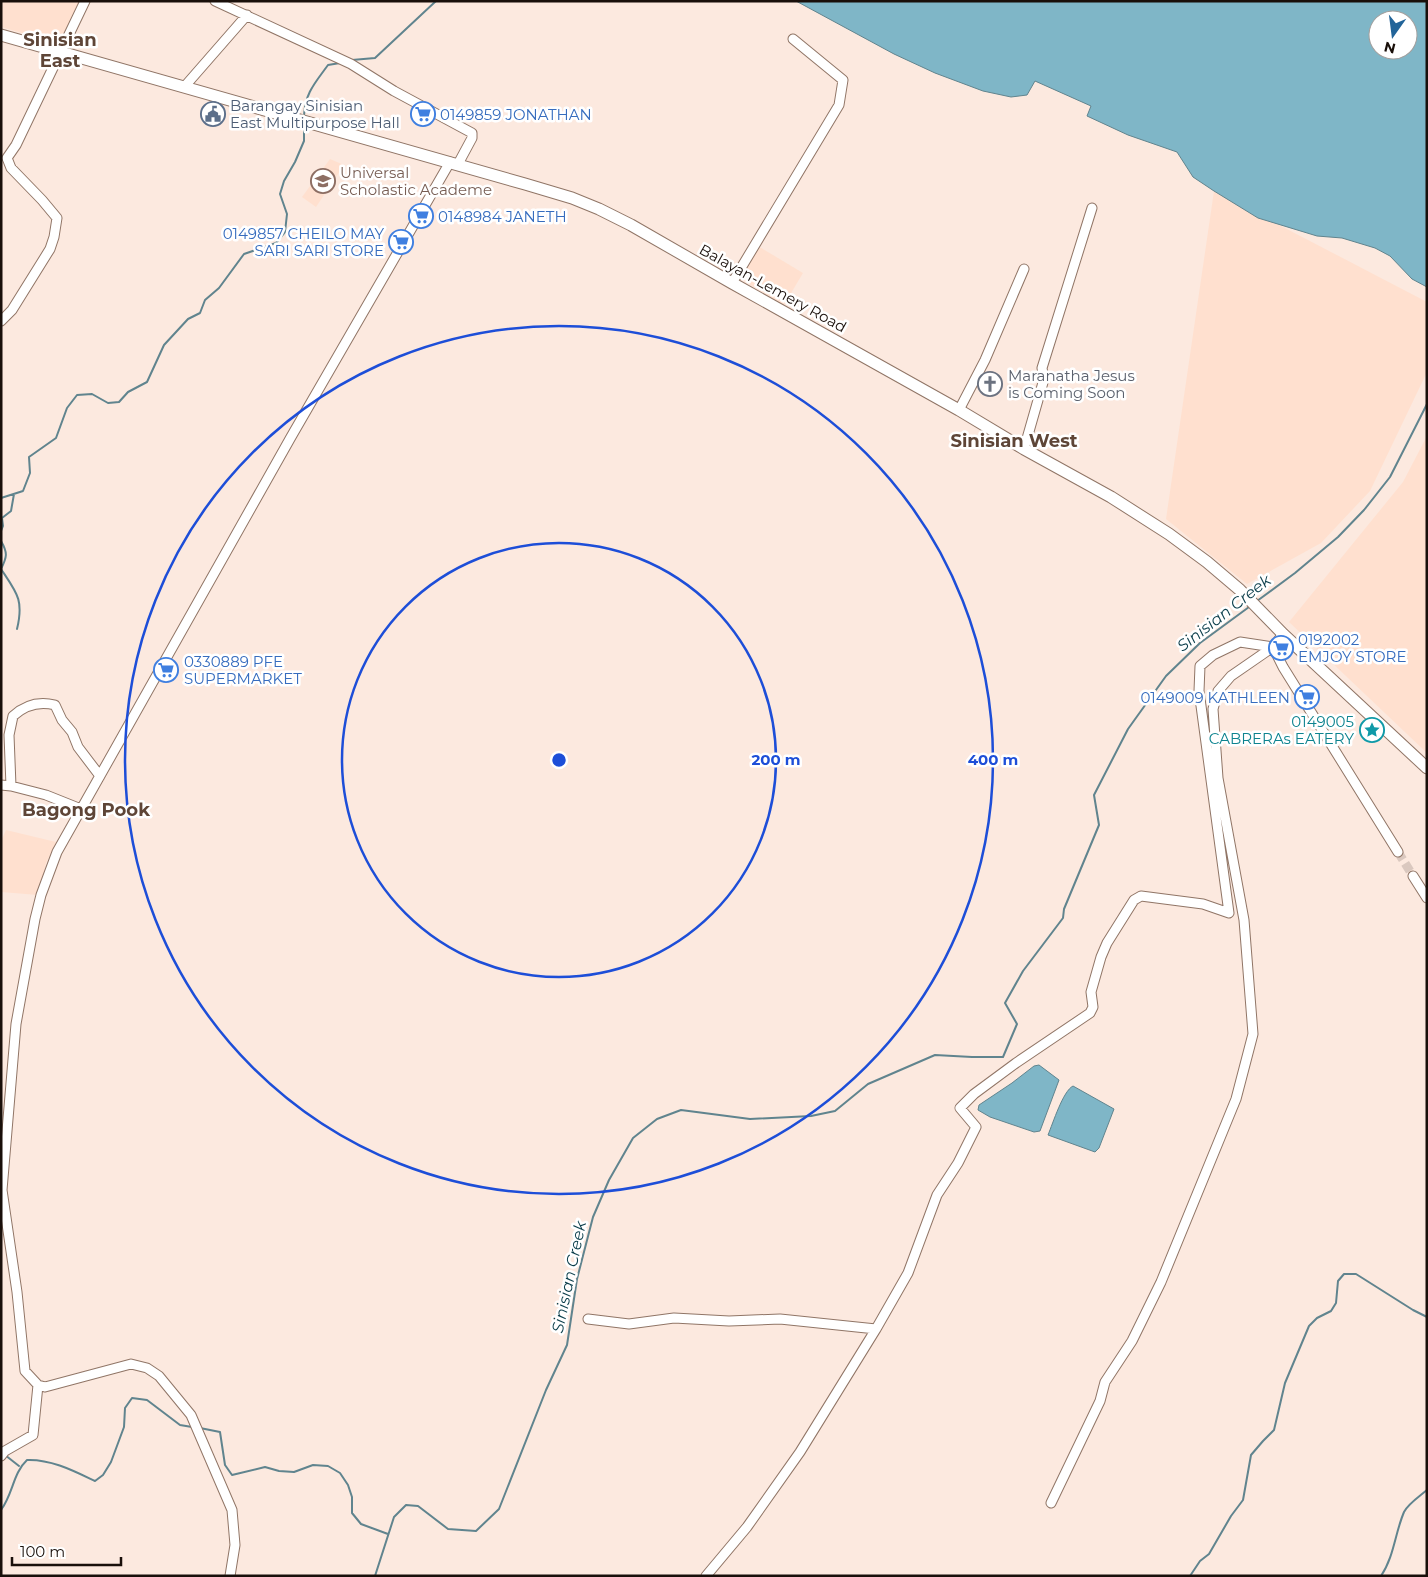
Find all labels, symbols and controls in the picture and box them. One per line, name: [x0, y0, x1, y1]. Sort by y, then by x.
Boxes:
north arrow: [1368, 10, 1418, 60]
district label: Sinisian East: [23, 29, 97, 72]
text: N: [1382, 38, 1398, 58]
place label: Barangay Sinisian East Multipurpose Hall: [230, 96, 400, 132]
public building icon: Barangay Sinisian East Multipurpose Hall: [200, 101, 226, 127]
supermarket icon: 0149859 JONATHAN: [410, 101, 436, 127]
place label: 0149859 JONATHAN: [440, 105, 592, 124]
place label: Universal Scholastic Academe: [340, 163, 492, 199]
school or university icon: Universal Scholastic Academe: [310, 168, 336, 194]
supermarket icon: 0148984 JANETH: [408, 203, 434, 229]
place label: 0148984 JANETH: [438, 207, 567, 226]
place label: 0149857 CHEILO MAY SARI SARI STORE: [223, 224, 384, 260]
supermarket icon: 0149857 CHEILO MAY SARI SARI STORE: [388, 229, 414, 255]
street label: Balayan-Lemery Road: [696, 240, 850, 336]
place label: Maranatha Jesus is Coming Soon: [1008, 366, 1135, 402]
church icon: Maranatha Jesus is Coming Soon: [977, 371, 1003, 397]
district label: Sinisian West: [950, 430, 1078, 452]
water label: Sinisian Creek: [1173, 570, 1276, 656]
place label: 0192002 EMJOY STORE: [1298, 630, 1406, 666]
supermarket icon: 0192002 EMJOY STORE: [1268, 635, 1294, 661]
place label: 0330889 PFE SUPERMARKET: [184, 652, 302, 688]
supermarket icon: 0330889 PFE SUPERMARKET: [153, 657, 179, 683]
supermarket icon: 0149009 KATHLEEN: [1294, 684, 1320, 710]
place label: 0149009 KATHLEEN: [1140, 688, 1290, 707]
place label: 0149005 CABRERAs EATERY: [1209, 712, 1354, 748]
place icon: 0149005 CABRERAs EATERY: [1359, 717, 1385, 743]
text: 200 m: [751, 750, 801, 769]
text: 400 m: [968, 750, 1018, 769]
centre of rings: [550, 751, 568, 769]
district label: Bagong Pook: [22, 799, 150, 821]
water label: Sinisian Creek: [548, 1218, 590, 1335]
scale bar: [12, 1534, 121, 1566]
text: 100 m: [20, 1542, 65, 1561]

